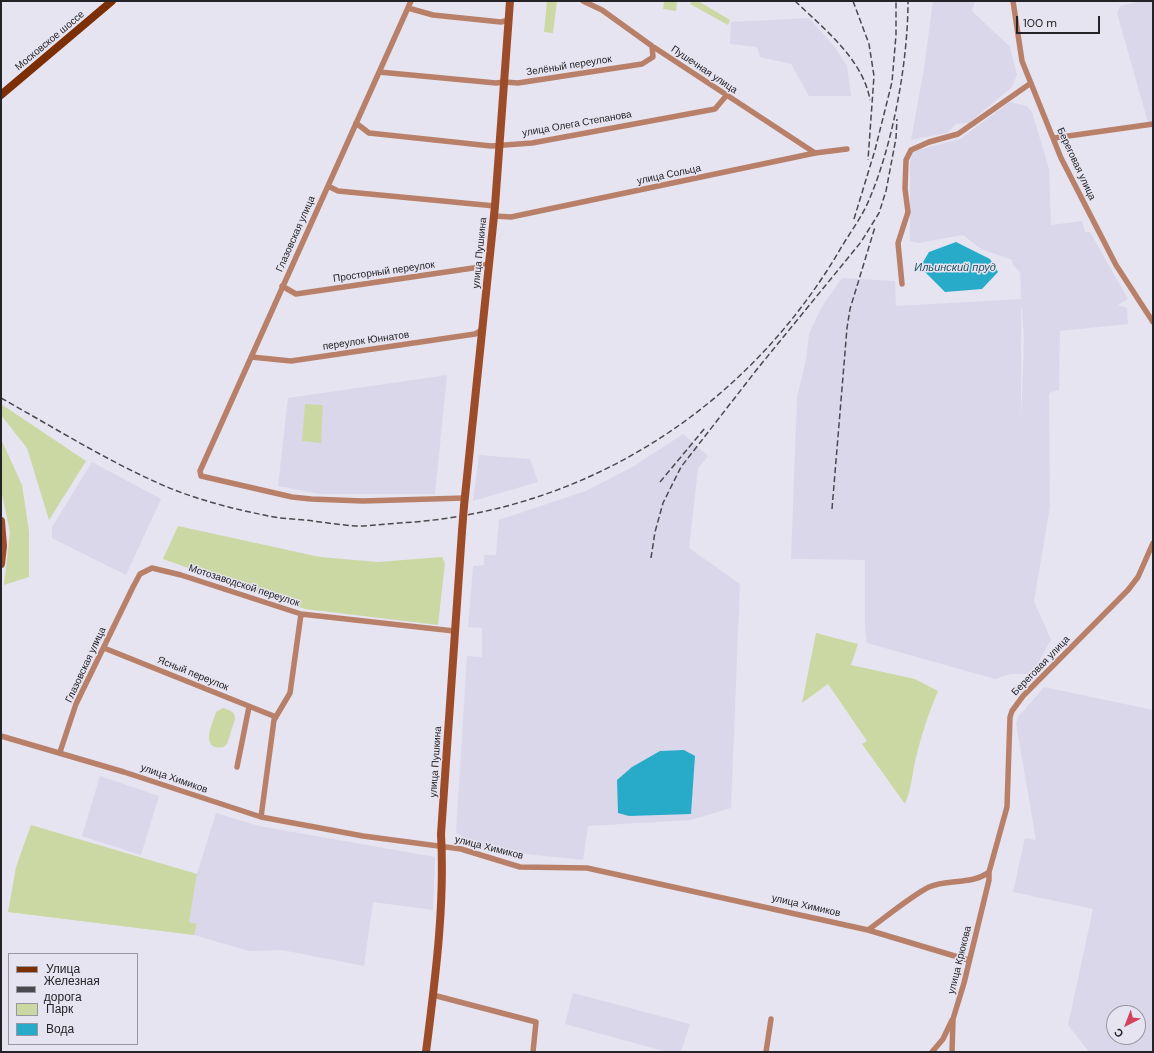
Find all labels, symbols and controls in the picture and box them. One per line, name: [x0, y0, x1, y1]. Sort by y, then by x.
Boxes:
scale bar: [1018, 8, 1102, 34]
street label: Московское шоссе: [13, 9, 87, 73]
text: 100 m: [1023, 15, 1057, 31]
street label: Пушечная улица: [669, 43, 739, 97]
street label: Зелёный переулок: [525, 53, 613, 79]
street label: улица Олега Степанова: [521, 108, 633, 140]
street label: Береговая улица: [1054, 126, 1098, 202]
street label: улица Сольца: [636, 162, 702, 188]
street label: Глазовская улица: [274, 194, 318, 274]
street label: улица Пушкина: [470, 217, 490, 289]
street label: Просторный переулок: [332, 259, 436, 285]
water label: Ильинский пруд: [914, 261, 996, 275]
street label: переулок Юннатов: [322, 329, 410, 353]
street label: Мотозаводской переулок: [187, 562, 301, 610]
street label: Глазовская улица: [63, 625, 109, 705]
street label: Береговая улица: [1009, 634, 1073, 698]
street label: Ясный переулок: [156, 654, 230, 694]
street label: улица Пушкина: [428, 726, 444, 798]
street label: улица Химиков: [139, 762, 209, 796]
street label: улица Химиков: [453, 834, 525, 862]
street label: улица Химиков: [770, 892, 842, 920]
street label: улица Крюкова: [946, 925, 974, 995]
legend: [8, 953, 138, 1045]
text: Улица: [46, 961, 80, 977]
text: Железная дорога: [44, 973, 100, 1005]
text: Парк: [46, 1001, 73, 1017]
north arrow: [1106, 1005, 1146, 1045]
text: Вода: [46, 1021, 74, 1037]
text: С: [1111, 1025, 1126, 1041]

